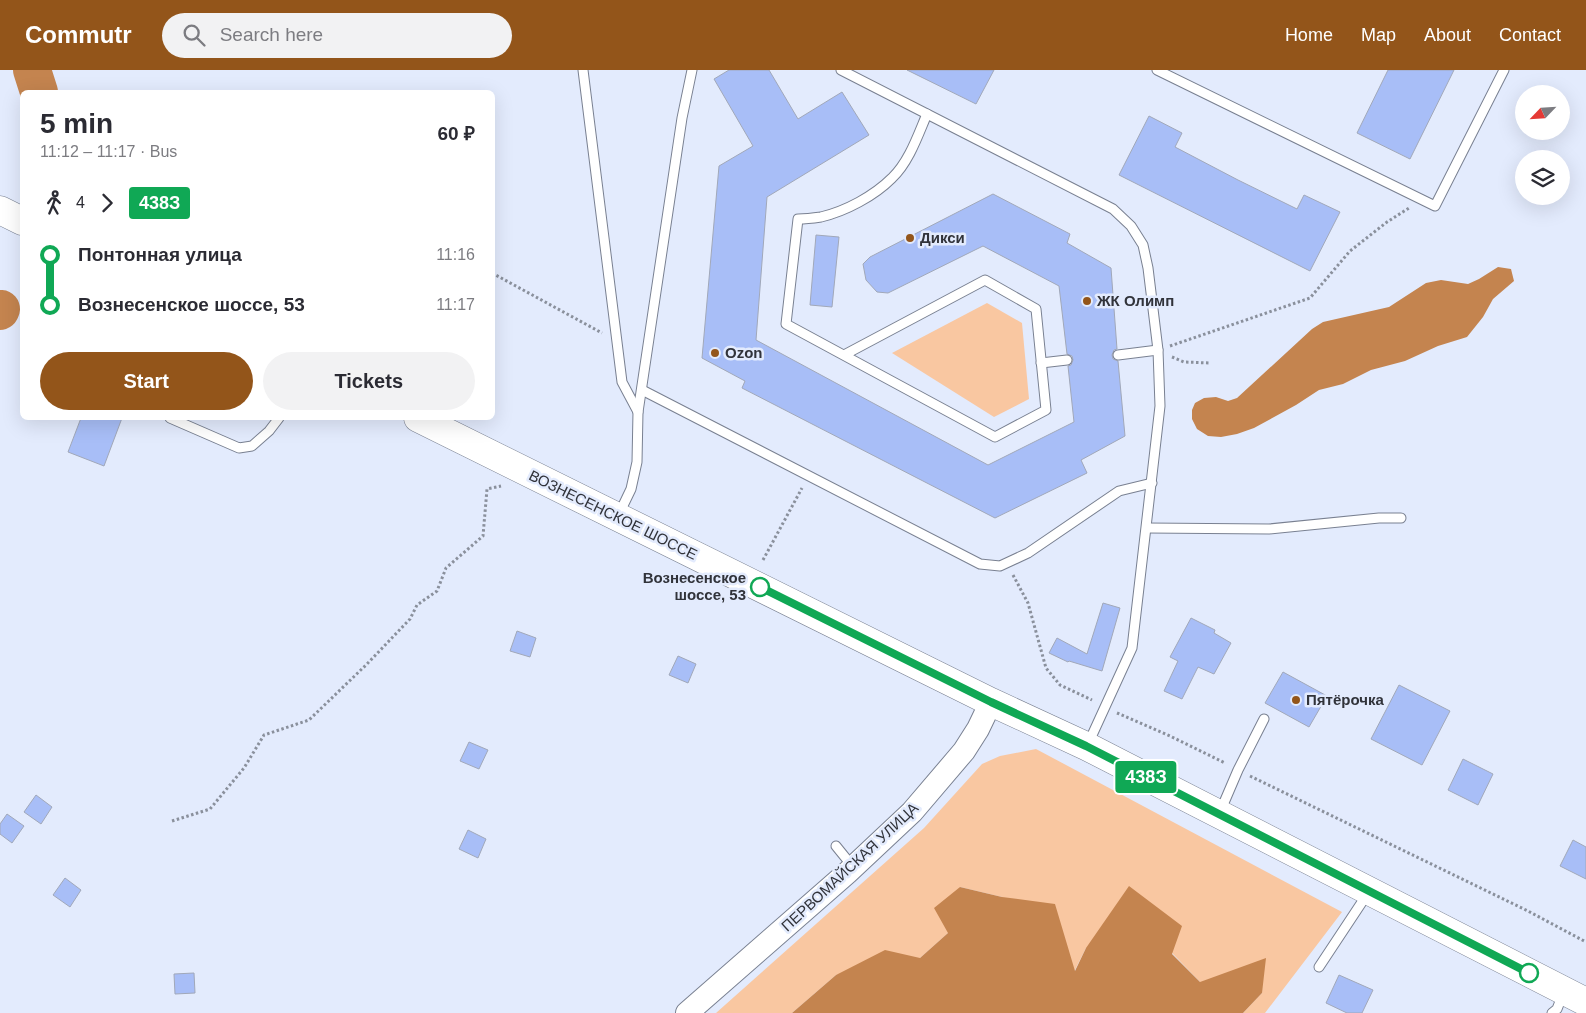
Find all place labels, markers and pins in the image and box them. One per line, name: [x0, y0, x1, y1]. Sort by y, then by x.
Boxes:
place label: Дикси: [920, 229, 965, 246]
marker: Дикси: [904, 232, 916, 244]
place label: ЖК Олимп: [1096, 292, 1174, 309]
marker: ЖК Олимп: [1081, 295, 1093, 307]
place label: Ozon: [725, 344, 763, 361]
marker: Ozon: [709, 347, 721, 359]
place label: Вознесенское шоссе, 53: [643, 569, 746, 603]
marker: Вознесенское шоссе, 53: [750, 577, 770, 597]
place label: Пятёрочка: [1306, 691, 1384, 708]
marker: Пятёрочка: [1290, 694, 1302, 706]
unlabelled marker: [1519, 963, 1539, 983]

